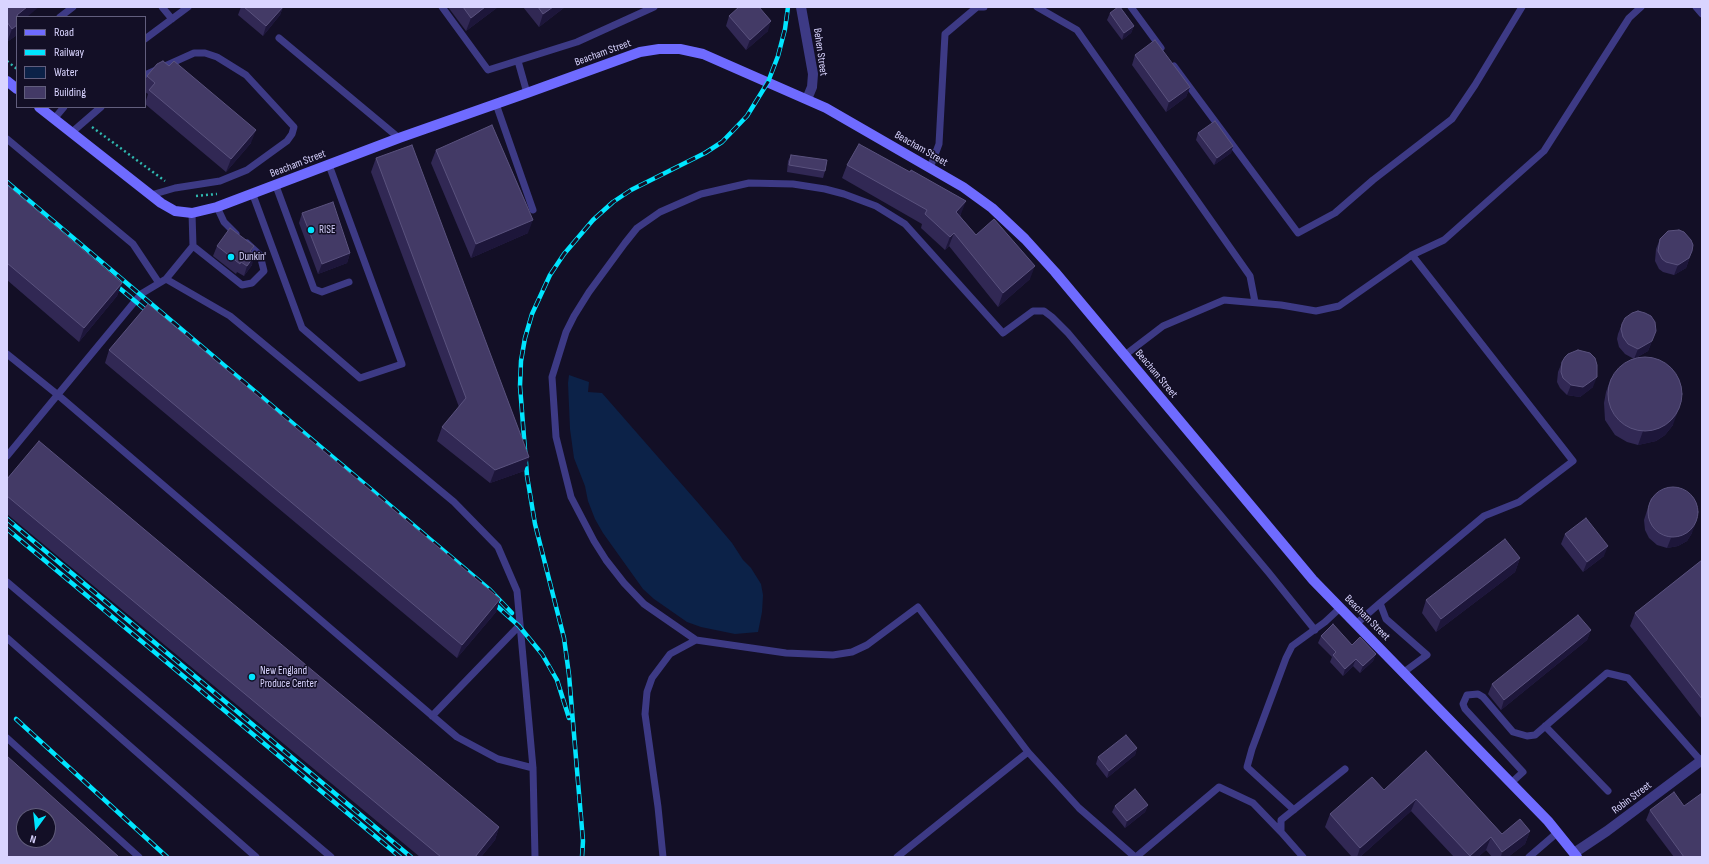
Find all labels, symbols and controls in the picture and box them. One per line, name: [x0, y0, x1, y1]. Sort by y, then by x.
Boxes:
legend: [16, 16, 146, 108]
text: Road: [54, 25, 74, 40]
street label: Behen Street: [810, 27, 830, 77]
street label: Beacham Street: [573, 37, 633, 69]
text: Railway: [54, 45, 84, 60]
text: Water: [54, 65, 78, 80]
text: Building: [54, 85, 86, 100]
street label: Beacham Street: [892, 129, 950, 169]
street label: Beacham Street: [268, 147, 328, 181]
place label: RISE: [319, 223, 336, 237]
marker: RISE: [306, 225, 316, 235]
place label: Dunkin': [239, 250, 266, 264]
marker: Dunkin': [226, 252, 236, 262]
street label: Beacham Street: [1132, 347, 1180, 401]
street label: Beacham Street: [1342, 593, 1392, 643]
place label: New England Produce Center: [260, 664, 317, 690]
marker: New England Produce Center: [247, 672, 257, 682]
street label: Robin Street: [1610, 779, 1654, 817]
north arrow: [16, 808, 56, 848]
text: N: [29, 832, 38, 846]

